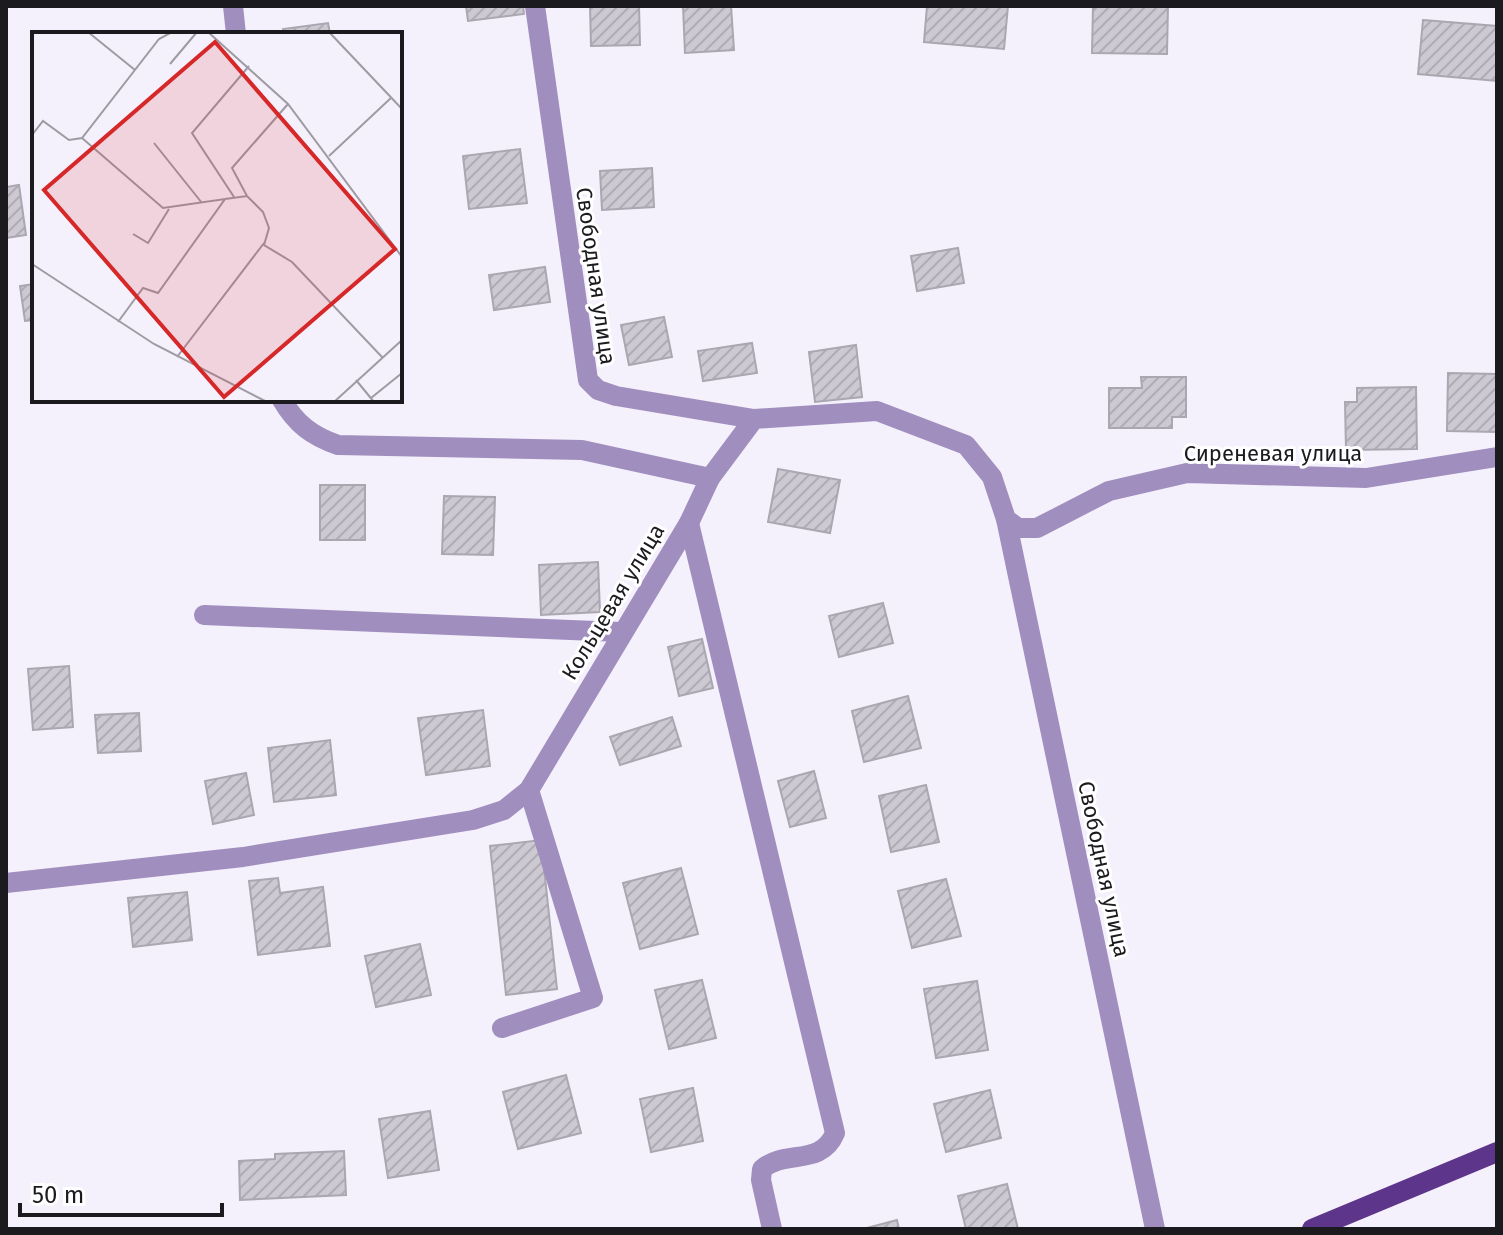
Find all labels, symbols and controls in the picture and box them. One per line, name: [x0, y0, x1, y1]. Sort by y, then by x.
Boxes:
inset map: [32, 32, 402, 402]
street label: Свободная улица: [570, 185, 622, 367]
street label: Сиреневая улица: [1184, 440, 1362, 467]
street label: Кольцевая улица: [556, 519, 670, 685]
street label: Свободная улица: [1072, 779, 1136, 959]
scale bar: [20, 1167, 222, 1217]
text: 50 m: [32, 1181, 84, 1209]

